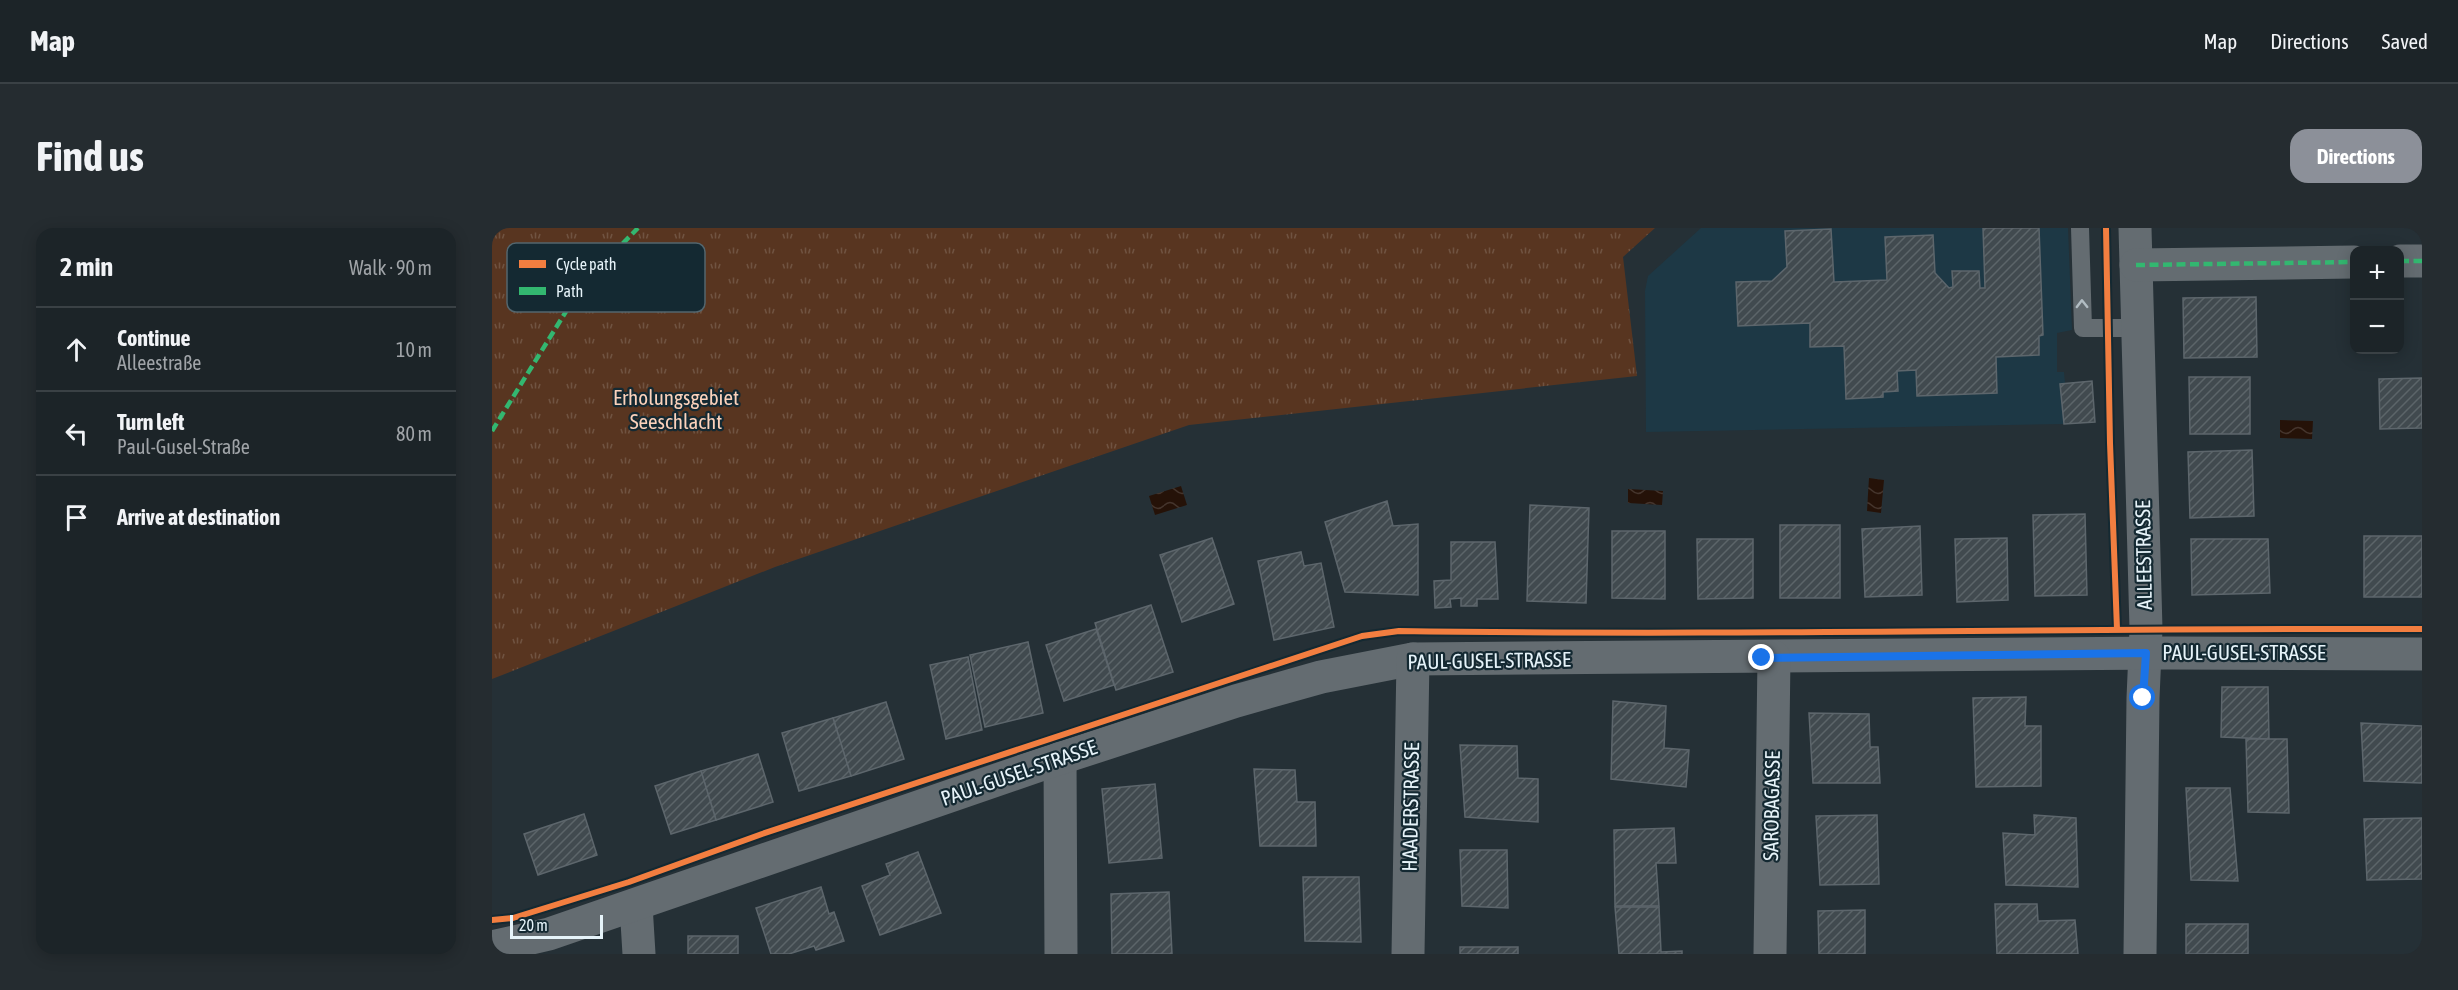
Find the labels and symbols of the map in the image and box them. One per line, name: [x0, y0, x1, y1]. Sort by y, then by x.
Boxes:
legend: [507, 243, 705, 312]
text: Cycle path: [556, 255, 616, 274]
text: Path: [556, 282, 583, 300]
one-way arrow: [2076, 299, 2089, 308]
park label: Erholungsgebiet Seeschlacht: [613, 385, 739, 433]
street label: ALLEESTRASSE: [2130, 500, 2156, 610]
street label: PAUL-GUSEL-STRASSE: [2162, 640, 2326, 664]
route end: [1748, 644, 1774, 670]
street label: PAUL-GUSEL-STRASSE: [1407, 647, 1571, 673]
route start: [2129, 684, 2155, 710]
street label: PAUL-GUSEL-STRASSE: [937, 734, 1100, 810]
street label: HAADERSTRASSE: [1397, 742, 1423, 872]
street label: SAROBAGASSE: [1758, 751, 1784, 861]
scale bar: [510, 912, 603, 940]

